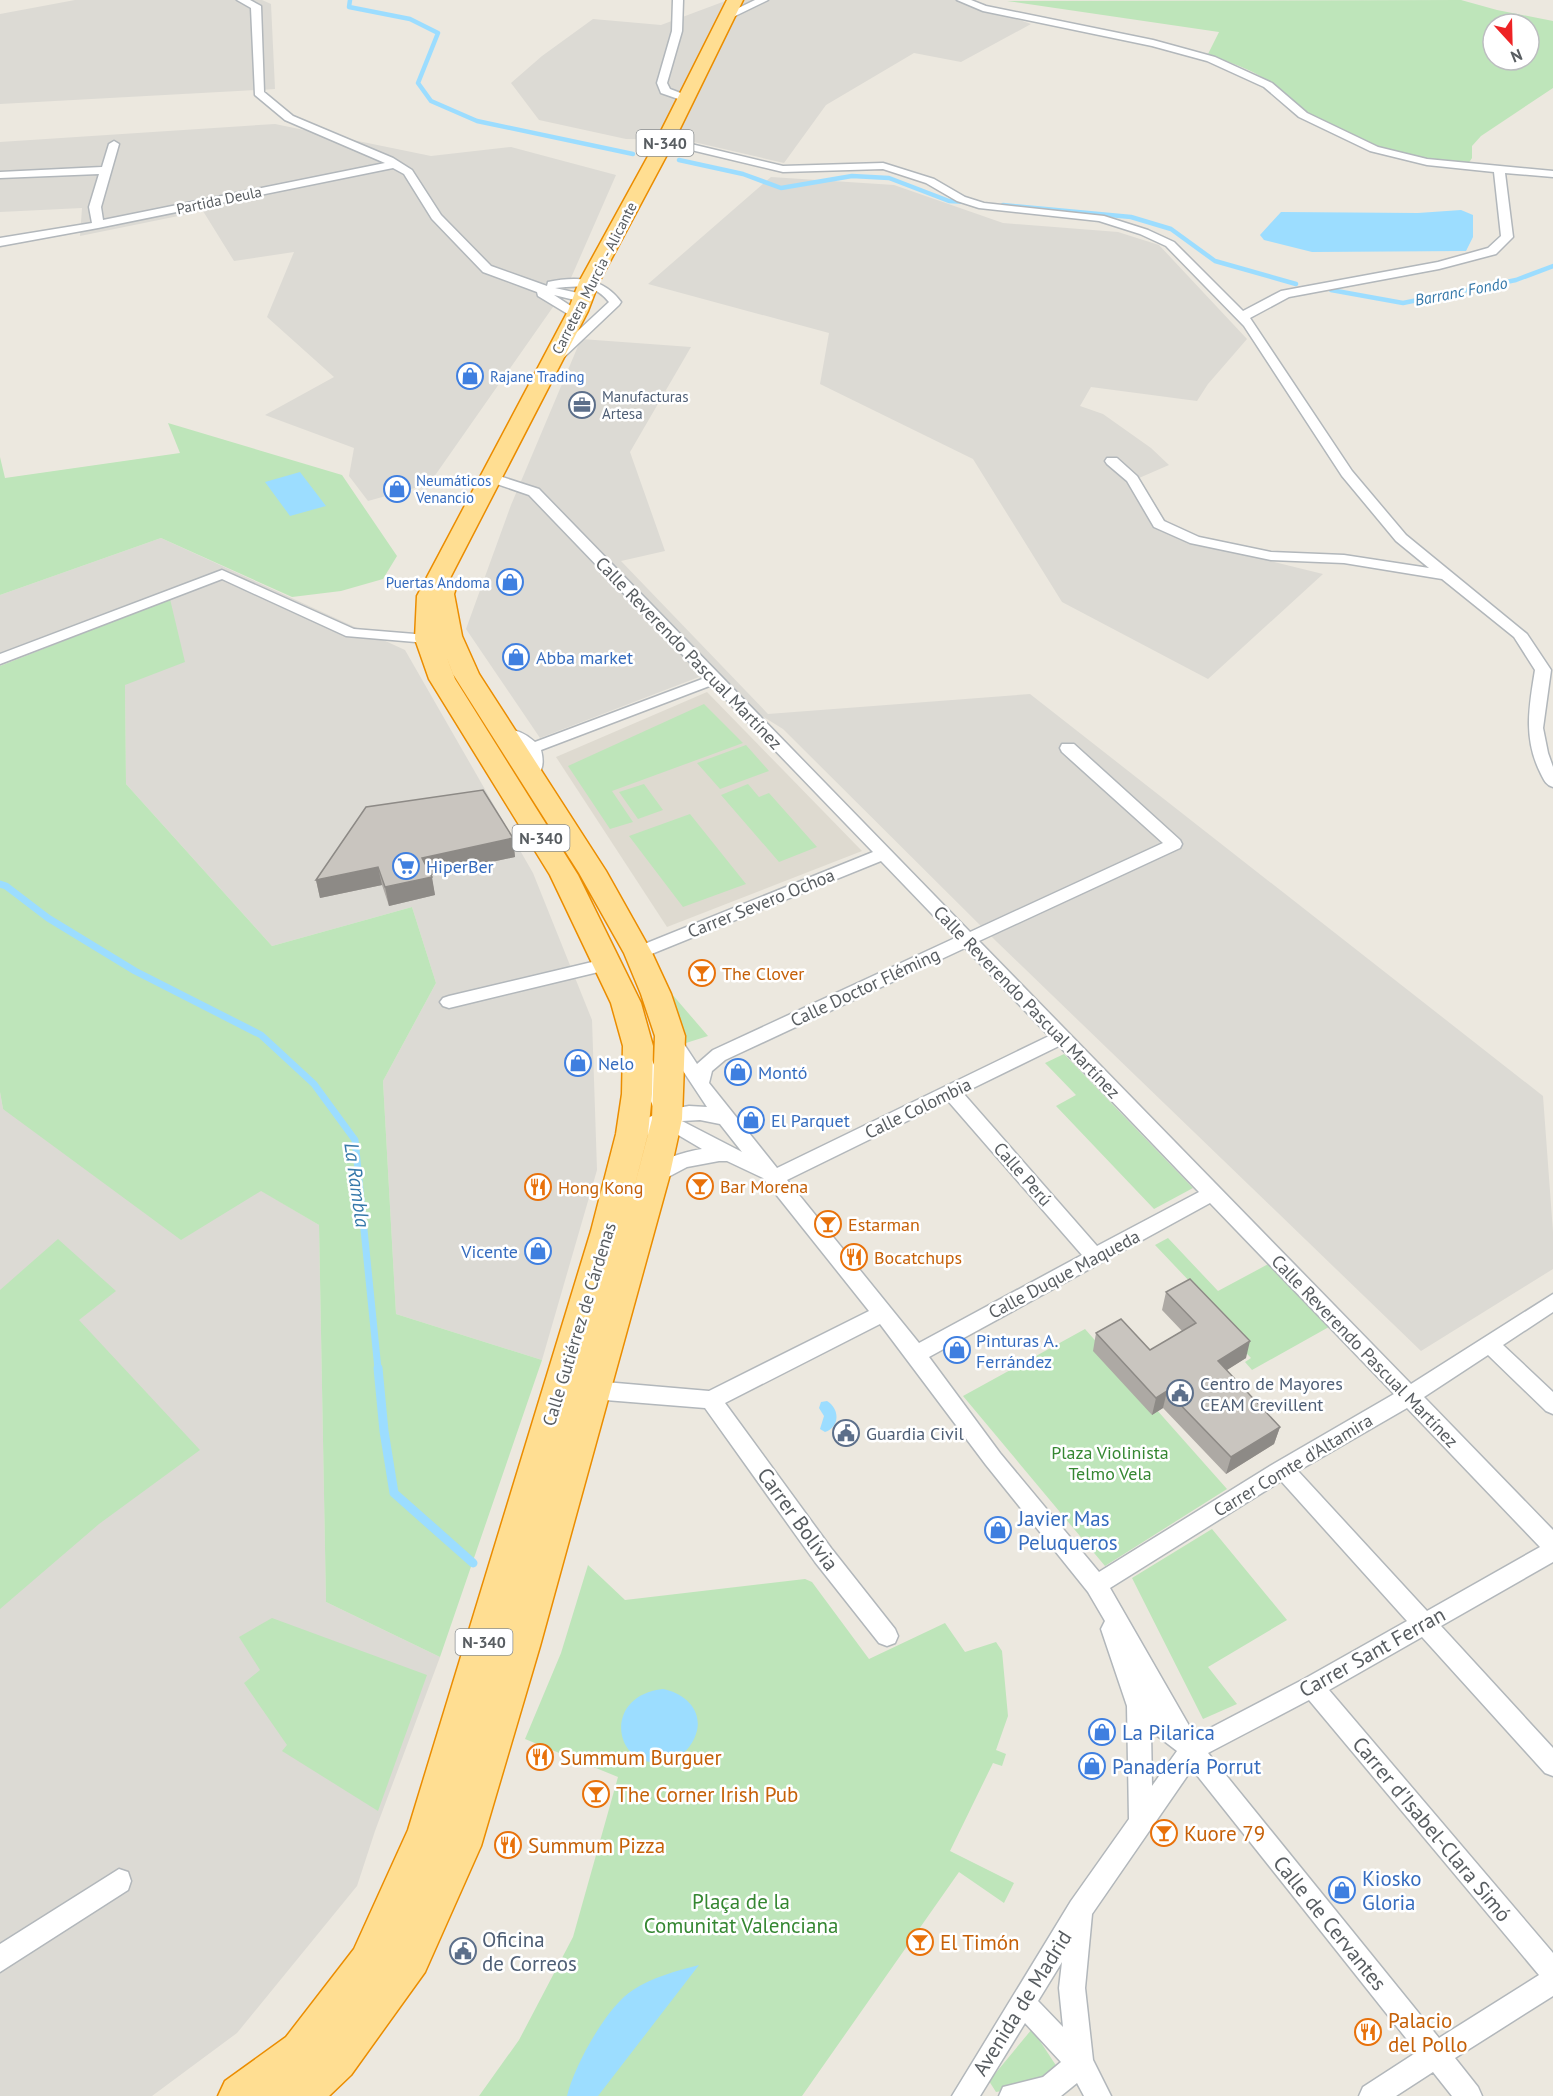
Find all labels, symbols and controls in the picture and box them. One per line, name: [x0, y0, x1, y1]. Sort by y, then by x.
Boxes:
north arrow: [1481, 12, 1541, 72]
text: N: [1508, 45, 1525, 67]
road number: N-340: [636, 130, 694, 156]
street label: Partida Deula: [175, 182, 263, 218]
street label: Carretera Murcia - Alicante: [547, 199, 641, 357]
water label: Barranc Fondo: [1413, 272, 1509, 310]
shop icon: Rajane Trading: [455, 361, 485, 391]
place label: Rajane Trading: [490, 367, 585, 386]
place label: Manufacturas Artesa: [602, 387, 689, 423]
office icon: Manufacturas Artesa: [567, 390, 597, 420]
place label: Neumáticos Venancio: [415, 471, 491, 507]
shop icon: Neumáticos Venancio: [382, 474, 412, 504]
street label: Calle Reverendo Pascual Martínez: [591, 552, 787, 754]
shop icon: Puertas Andoma: [495, 567, 525, 597]
place label: Puertas Andoma: [386, 573, 490, 592]
shop icon: Abba market: [501, 642, 531, 672]
place label: Abba market: [536, 646, 633, 669]
road number: N-340: [512, 825, 570, 851]
supermarket icon: HiperBer: [391, 851, 421, 881]
place label: HiperBer: [426, 855, 494, 878]
street label: Carrer Severo Ochoa: [684, 863, 838, 943]
street label: Calle Reverendo Pascual Martínez: [929, 901, 1125, 1103]
street label: Calle Doctor Fléming: [787, 942, 943, 1032]
bar icon: The Clover: [687, 958, 717, 988]
place label: The Clover: [722, 962, 805, 985]
shop icon: Nelo: [563, 1048, 593, 1078]
place label: Nelo: [598, 1052, 634, 1075]
shop icon: Montó: [723, 1057, 753, 1087]
place label: Montó: [758, 1061, 807, 1084]
street label: Calle Colombia: [861, 1072, 975, 1144]
shop icon: El Parquet: [736, 1105, 766, 1135]
place label: El Parquet: [771, 1109, 850, 1132]
street label: Calle Perú: [989, 1137, 1057, 1211]
water label: La Rambla: [338, 1141, 376, 1229]
bar icon: Bar Morena: [685, 1171, 715, 1201]
restaurant icon: Hong Kong: [523, 1172, 553, 1202]
place label: Bar Morena: [720, 1175, 808, 1198]
place label: Hong Kong: [558, 1176, 643, 1199]
bar icon: Estarman: [813, 1209, 843, 1239]
place label: Estarman: [848, 1213, 920, 1236]
street label: Calle Gutiérrez de Cárdenas: [537, 1219, 621, 1429]
street label: Calle Duque Maqueda: [984, 1224, 1144, 1324]
shop icon: Vicente: [523, 1236, 553, 1266]
place label: Vicente: [460, 1240, 518, 1263]
restaurant icon: Bocatchups: [839, 1242, 869, 1272]
place label: Bocatchups: [874, 1246, 962, 1269]
street label: Calle Reverendo Pascual Martínez: [1267, 1250, 1463, 1452]
place label: Pinturas A. Ferrández: [976, 1329, 1058, 1373]
shop icon: Pinturas A. Ferrández: [942, 1335, 972, 1365]
place label: Centro de Mayores CEAM Crevillent: [1200, 1372, 1343, 1416]
public building icon: Centro de Mayores CEAM Crevillent: [1165, 1378, 1195, 1408]
street label: Carrer Comte d'Altamira: [1209, 1408, 1377, 1522]
public building icon: Guardia Civil: [831, 1418, 861, 1448]
place label: Guardia Civil: [866, 1422, 965, 1445]
park label: Plaza Violinista Telmo Vela: [1051, 1441, 1169, 1485]
street label: Carrer Bolívia: [751, 1462, 845, 1576]
place label: Javier Mas Peluqueros: [1017, 1505, 1118, 1556]
shop icon: Javier Mas Peluqueros: [983, 1515, 1013, 1545]
street label: Carrer Sant Ferran: [1294, 1601, 1450, 1703]
road number: N-340: [456, 1629, 512, 1655]
shop icon: La Pilarica: [1087, 1717, 1117, 1747]
place label: La Pilarica: [1122, 1719, 1215, 1746]
street label: Carrer d'Isabel-Clara Simó: [1347, 1731, 1517, 1927]
restaurant icon: Summum Burguer: [525, 1742, 555, 1772]
place label: Summum Burguer: [560, 1744, 722, 1771]
shop icon: Panadería Porrut: [1077, 1751, 1107, 1781]
place label: Panadería Porrut: [1112, 1753, 1261, 1780]
bar icon: The Corner Irish Pub: [581, 1779, 611, 1809]
place label: The Corner Irish Pub: [616, 1781, 798, 1808]
bar icon: Kuore 79: [1149, 1818, 1179, 1848]
place label: Kuore 79: [1184, 1820, 1265, 1847]
restaurant icon: Summum Pizza: [493, 1830, 523, 1860]
place label: Summum Pizza: [528, 1832, 665, 1859]
street label: Calle de Cervantes: [1267, 1850, 1393, 1996]
place label: Kiosko Gloria: [1362, 1865, 1422, 1916]
shop icon: Kiosko Gloria: [1327, 1875, 1357, 1905]
park label: Plaça de la Comunitat Valenciana: [644, 1888, 838, 1939]
street label: Avenida de Madrid: [966, 1925, 1078, 2081]
place label: Oficina de Correos: [482, 1926, 577, 1977]
bar icon: El Timón: [905, 1927, 935, 1957]
place label: El Timón: [940, 1929, 1019, 1956]
public building icon: Oficina de Correos: [448, 1936, 478, 1966]
place label: Palacio del Pollo: [1388, 2007, 1467, 2058]
restaurant icon: Palacio del Pollo: [1353, 2017, 1383, 2047]

